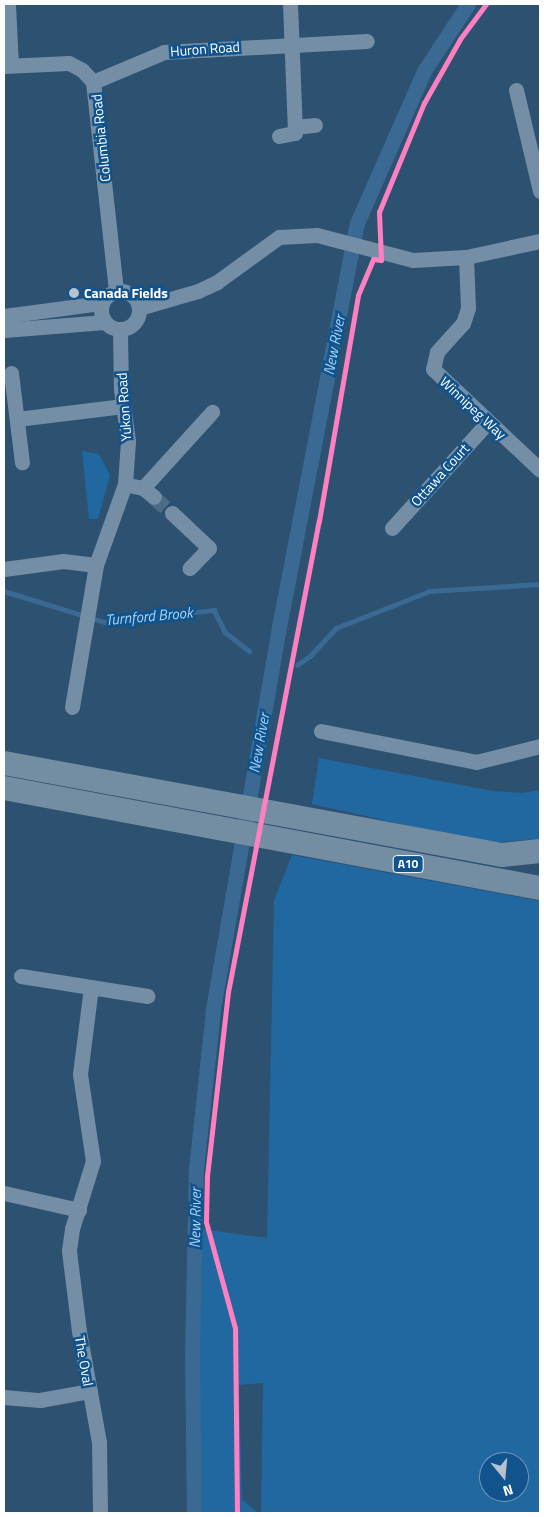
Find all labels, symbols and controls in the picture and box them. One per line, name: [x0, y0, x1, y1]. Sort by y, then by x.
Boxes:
street label: Huron Road: [170, 38, 240, 60]
street label: Columbia Road: [88, 93, 114, 183]
place label: Canada Fields: [84, 285, 168, 301]
marker: Canada Fields: [68, 287, 80, 299]
water label: New River: [319, 314, 349, 376]
street label: Yukon Road: [113, 372, 135, 442]
street label: Winnipeg Way: [436, 373, 510, 443]
street label: Ottawa Court: [407, 440, 473, 510]
water label: Turnford Brook: [105, 603, 193, 629]
water label: New River: [245, 712, 273, 774]
road number: A10: [392, 854, 424, 874]
water label: New River: [185, 1188, 205, 1248]
street label: The Oval: [71, 1334, 97, 1388]
north arrow: [479, 1452, 529, 1502]
text: N: [501, 1479, 516, 1502]

